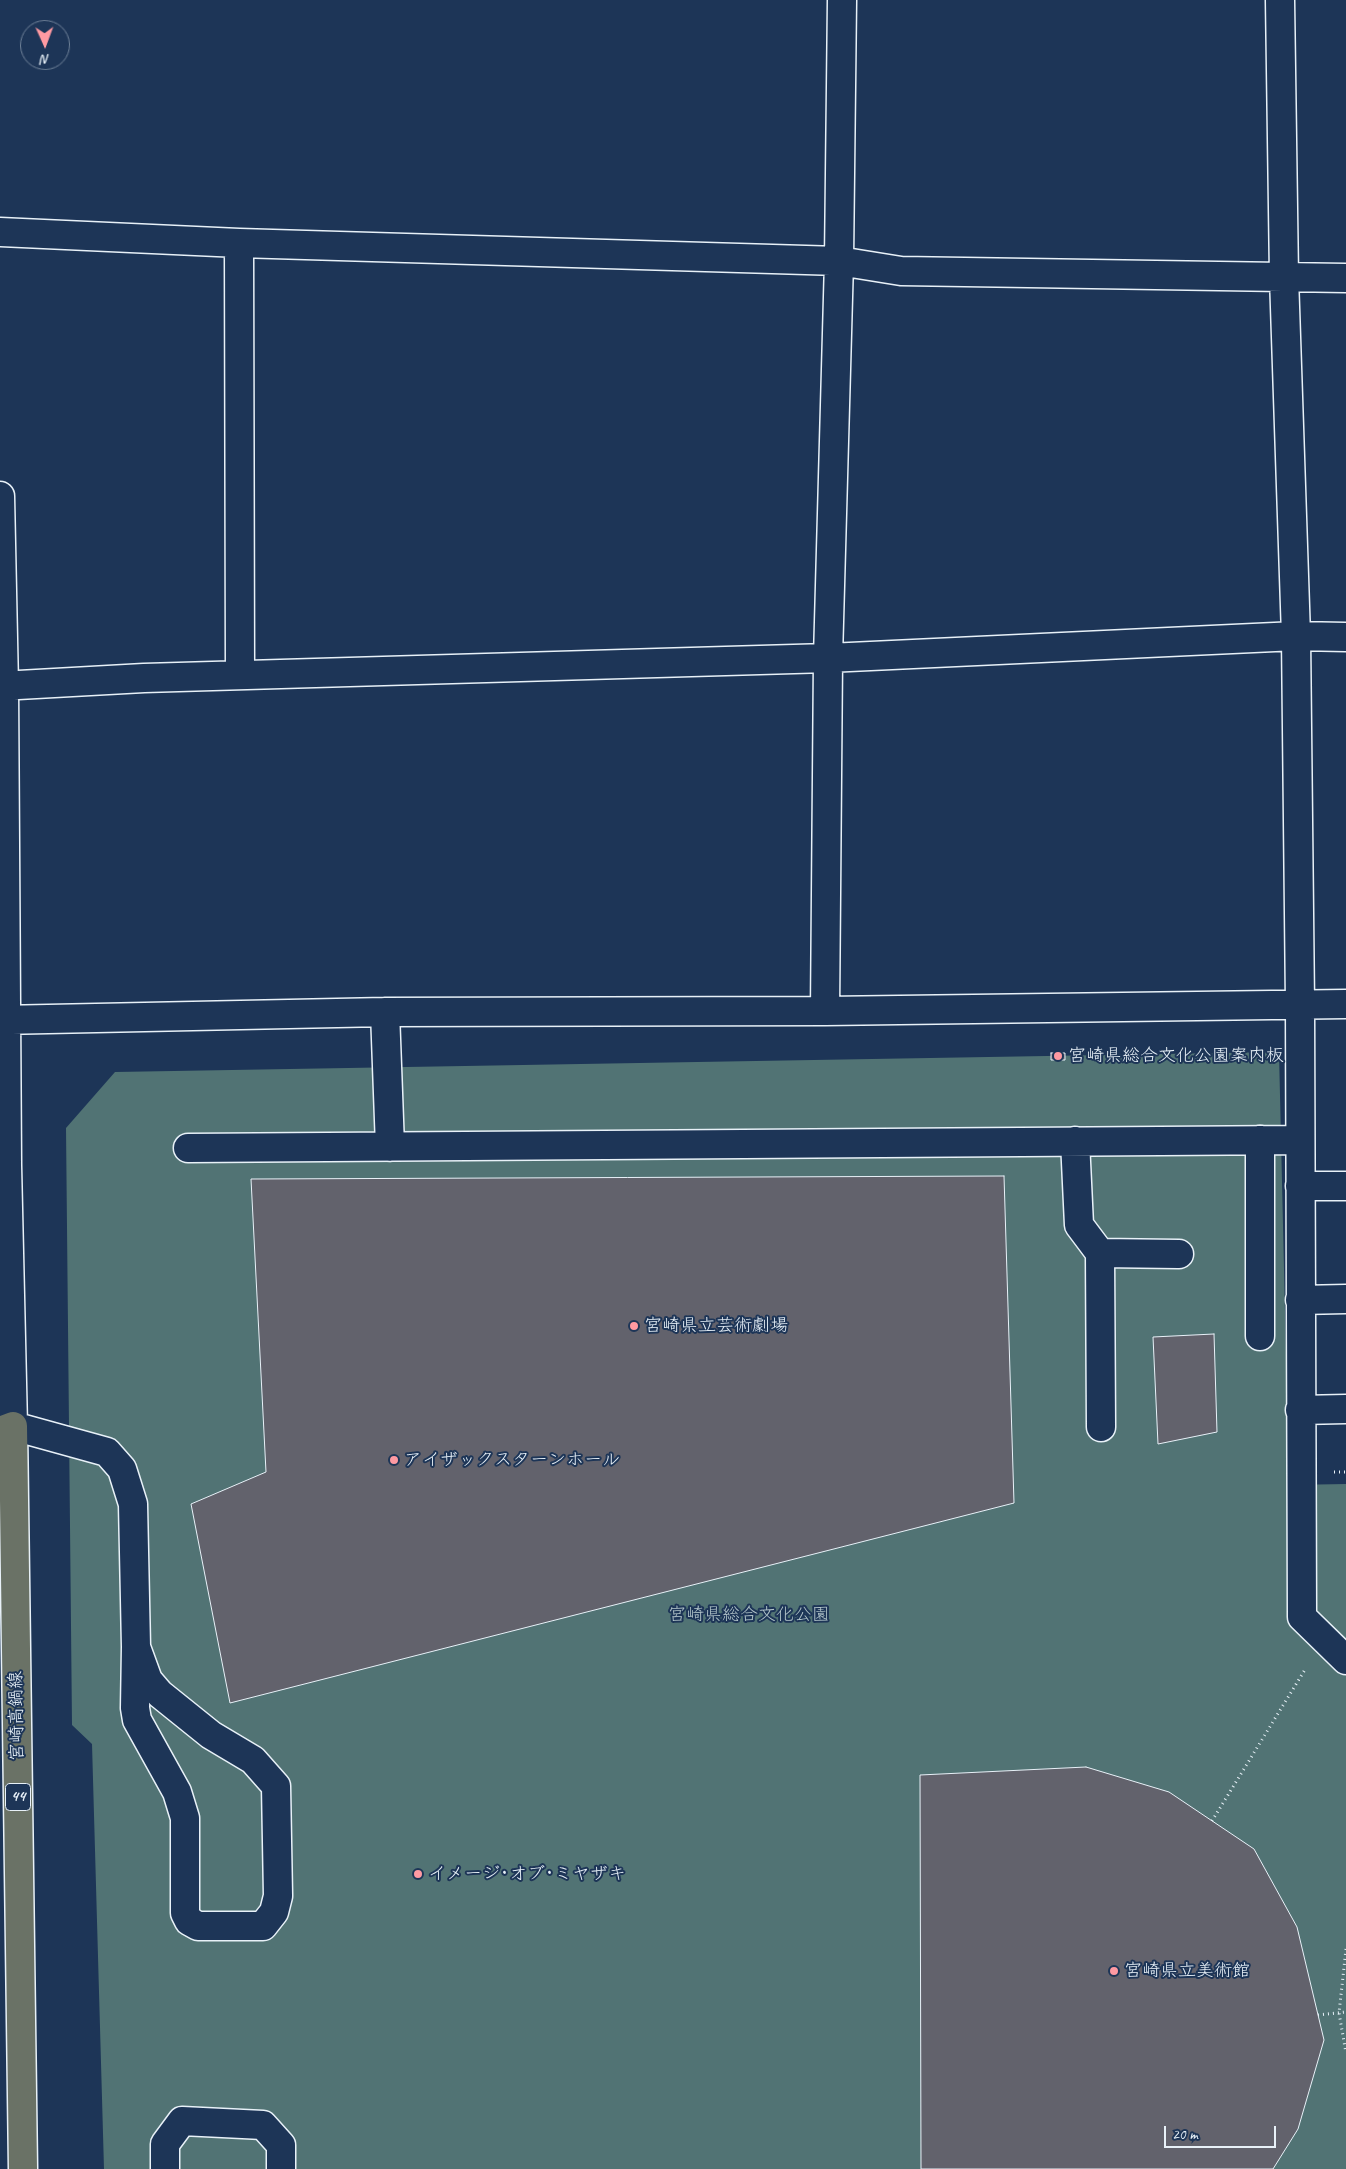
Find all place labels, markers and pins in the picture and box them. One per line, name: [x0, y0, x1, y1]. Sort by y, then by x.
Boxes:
place label: 宮崎県総合文化公園案内板: [1068, 1045, 1284, 1067]
marker: 宮崎県総合文化公園案内板: [1052, 1050, 1064, 1062]
place label: 宮崎県立芸術劇場: [644, 1315, 788, 1337]
marker: 宮崎県立芸術劇場: [628, 1320, 640, 1332]
place label: アイザックスターンホール: [404, 1449, 620, 1471]
marker: アイザックスターンホール: [388, 1454, 400, 1466]
place label: イメージ･オブ･ミヤザキ: [428, 1863, 626, 1885]
marker: イメージ･オブ･ミヤザキ: [412, 1868, 424, 1880]
place label: 宮崎県立美術館: [1124, 1960, 1250, 1982]
marker: 宮崎県立美術館: [1108, 1965, 1120, 1977]

